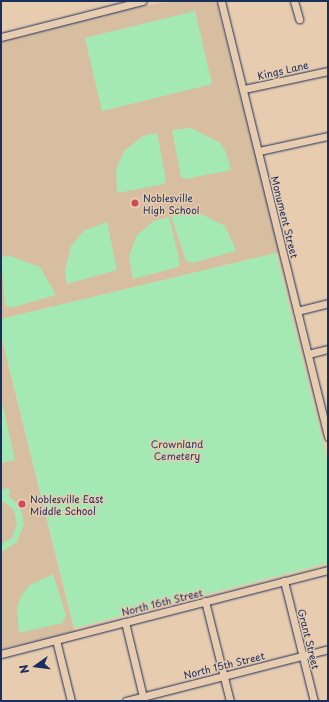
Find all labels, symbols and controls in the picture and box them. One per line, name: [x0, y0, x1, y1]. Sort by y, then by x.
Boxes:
street label: Kings Lane: [256, 58, 310, 82]
street label: Monument Street: [269, 175, 301, 259]
place label: Noblesville High School: [143, 191, 200, 214]
marker: Noblesville High School: [130, 198, 140, 208]
park label: Crownland Cemetery: [151, 437, 203, 460]
place label: Noblesville East Middle School: [30, 492, 104, 516]
marker: Noblesville East Middle School: [17, 499, 27, 509]
street label: North 16th Street: [119, 586, 205, 618]
street label: Grant Street: [296, 608, 322, 670]
north arrow: [16, 646, 56, 686]
street label: North 15th Street: [181, 649, 267, 681]
text: N: [15, 663, 33, 675]

